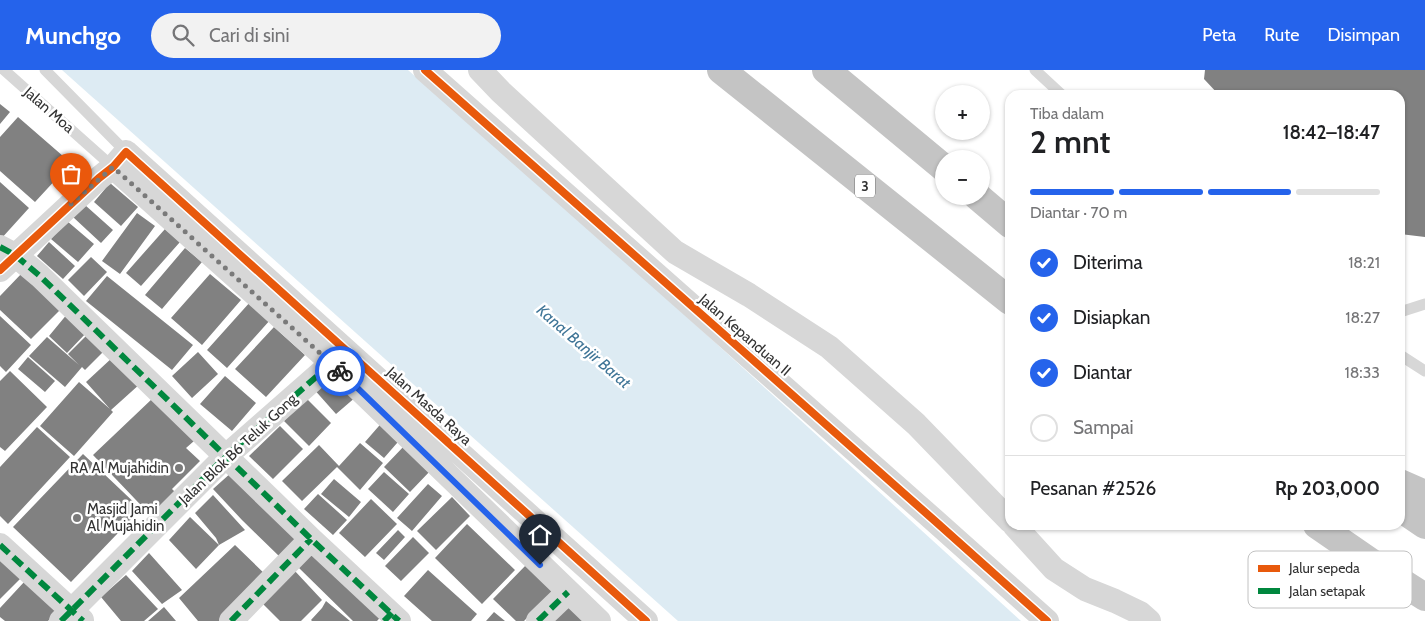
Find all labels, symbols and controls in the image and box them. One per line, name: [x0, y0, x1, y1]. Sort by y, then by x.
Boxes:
search box: [151, 13, 501, 58]
text: Munchgo: [25, 21, 121, 50]
icon: search: [169, 21, 197, 49]
text: Cari di sini: [209, 24, 289, 47]
text: Peta: [1202, 24, 1236, 46]
text: Rute: [1264, 24, 1299, 46]
text: Disimpan: [1327, 24, 1400, 46]
street label: Jalan Moa: [19, 83, 78, 137]
map controls: [935, 85, 990, 205]
button: +: [935, 85, 990, 140]
text: Tiba dalam: [1030, 104, 1104, 123]
text: 18:42–18:47: [1283, 121, 1380, 144]
text: 2 mnt: [1030, 122, 1110, 161]
button: −: [935, 150, 990, 205]
pin: [50, 153, 92, 204]
icon: bag: [57, 160, 85, 188]
road number: 3: [855, 174, 875, 198]
text: Diantar · 70 m: [1030, 203, 1127, 222]
icon: check: [1030, 249, 1058, 277]
text: Diterima: [1073, 251, 1143, 274]
text: 18:21: [1348, 253, 1380, 272]
street label: Jalan Kepanduan II: [695, 290, 795, 380]
water label: Kanal Banjir Barat: [533, 301, 635, 393]
icon: check: [1030, 304, 1058, 332]
text: Disiapkan: [1073, 306, 1150, 329]
text: 18:27: [1345, 308, 1380, 327]
courier: [315, 346, 365, 396]
icon: bike: [326, 357, 354, 385]
icon: check: [1030, 359, 1058, 387]
text: Diantar: [1073, 361, 1132, 384]
street label: Jalan Masda Raya: [382, 362, 476, 449]
text: 18:33: [1344, 363, 1380, 382]
street label: Jalan Blok B6 Teluk Gong: [174, 389, 301, 509]
text: Sampai: [1073, 416, 1134, 439]
place label: RA Al Mujahidin: [70, 459, 169, 477]
marker: RA Al Mujahidin: [173, 462, 185, 474]
text: Pesanan #2526: [1030, 477, 1156, 500]
text: Rp 203,000: [1275, 477, 1380, 500]
place label: Masjid Jami Al Mujahidin: [87, 500, 165, 535]
marker: Masjid Jami Al Mujahidin: [71, 512, 83, 524]
pin: [519, 514, 561, 565]
icon: home: [526, 521, 554, 549]
legend: [1248, 551, 1412, 608]
text: Jalur sepeda: [1288, 559, 1360, 577]
text: Jalan setapak: [1288, 582, 1366, 600]

